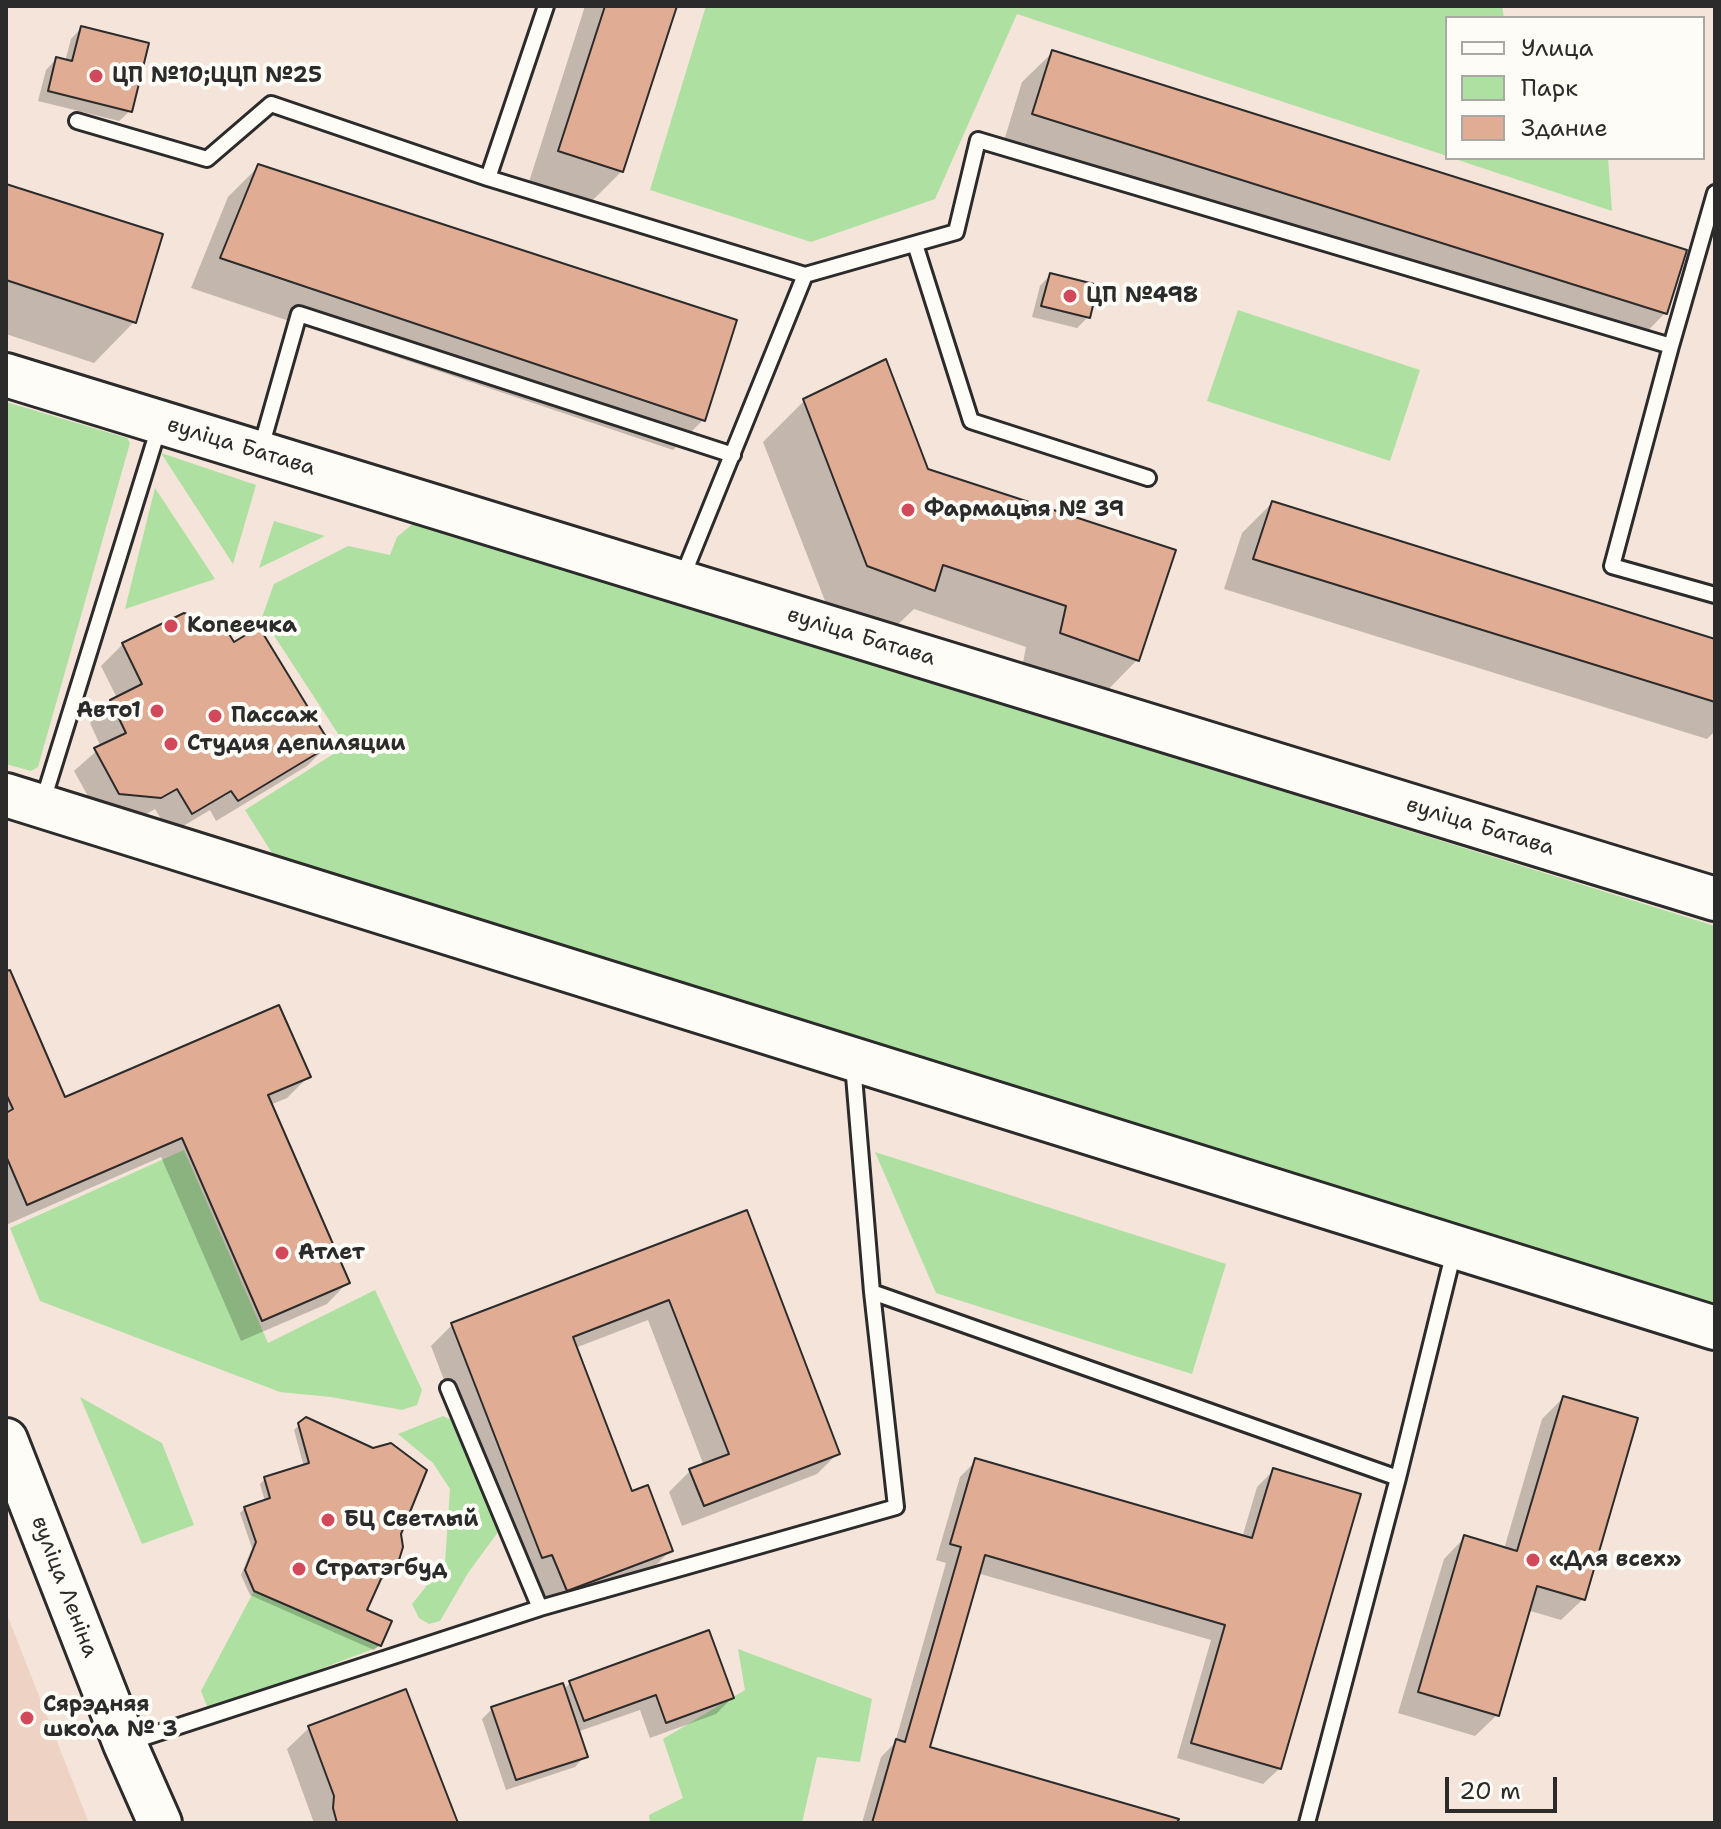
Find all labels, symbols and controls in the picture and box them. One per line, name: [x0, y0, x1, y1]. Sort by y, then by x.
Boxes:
legend: [1445, 16, 1705, 160]
text: Улица: [1521, 32, 1594, 64]
place label: ЦП №10;ЦЦП №25: [112, 63, 322, 89]
marker: ЦП №10;ЦЦП №25: [87, 67, 105, 85]
text: Парк: [1521, 72, 1578, 104]
text: Здание: [1521, 112, 1608, 144]
place label: ЦП №498: [1086, 283, 1198, 309]
marker: ЦП №498: [1061, 287, 1079, 305]
street label: вуліца Батава: [164, 412, 318, 482]
place label: Фармацыя № 39: [924, 497, 1124, 523]
marker: Фармацыя № 39: [899, 501, 917, 519]
street label: вуліца Батава: [784, 602, 938, 672]
place label: Копеечка: [187, 613, 297, 639]
marker: Копеечка: [162, 617, 180, 635]
place label: Авто1: [76, 698, 141, 724]
marker: Авто1: [148, 702, 166, 720]
place label: Пассаж: [231, 703, 318, 729]
marker: Пассаж: [206, 707, 224, 725]
place label: Студия депиляции: [187, 731, 405, 757]
marker: Студия депиляции: [162, 735, 180, 753]
street label: вуліца Батава: [1403, 792, 1557, 862]
place label: Атлет: [298, 1240, 365, 1266]
marker: Атлет: [273, 1244, 291, 1262]
place label: БЦ Светлый: [344, 1507, 478, 1533]
marker: БЦ Светлый: [319, 1511, 337, 1529]
street label: вуліца Леніна: [25, 1513, 103, 1661]
place label: «Для всех»: [1549, 1547, 1681, 1573]
marker: «Для всех»: [1524, 1551, 1542, 1569]
place label: Стратэгбуд: [315, 1556, 447, 1582]
marker: Стратэгбуд: [290, 1560, 308, 1578]
place label: Сярэдняя школа № 3: [43, 1692, 178, 1744]
marker: Сярэдняя школа № 3: [18, 1709, 36, 1727]
scale bar: [1449, 1761, 1561, 1811]
text: 20 m: [1459, 1775, 1521, 1807]

